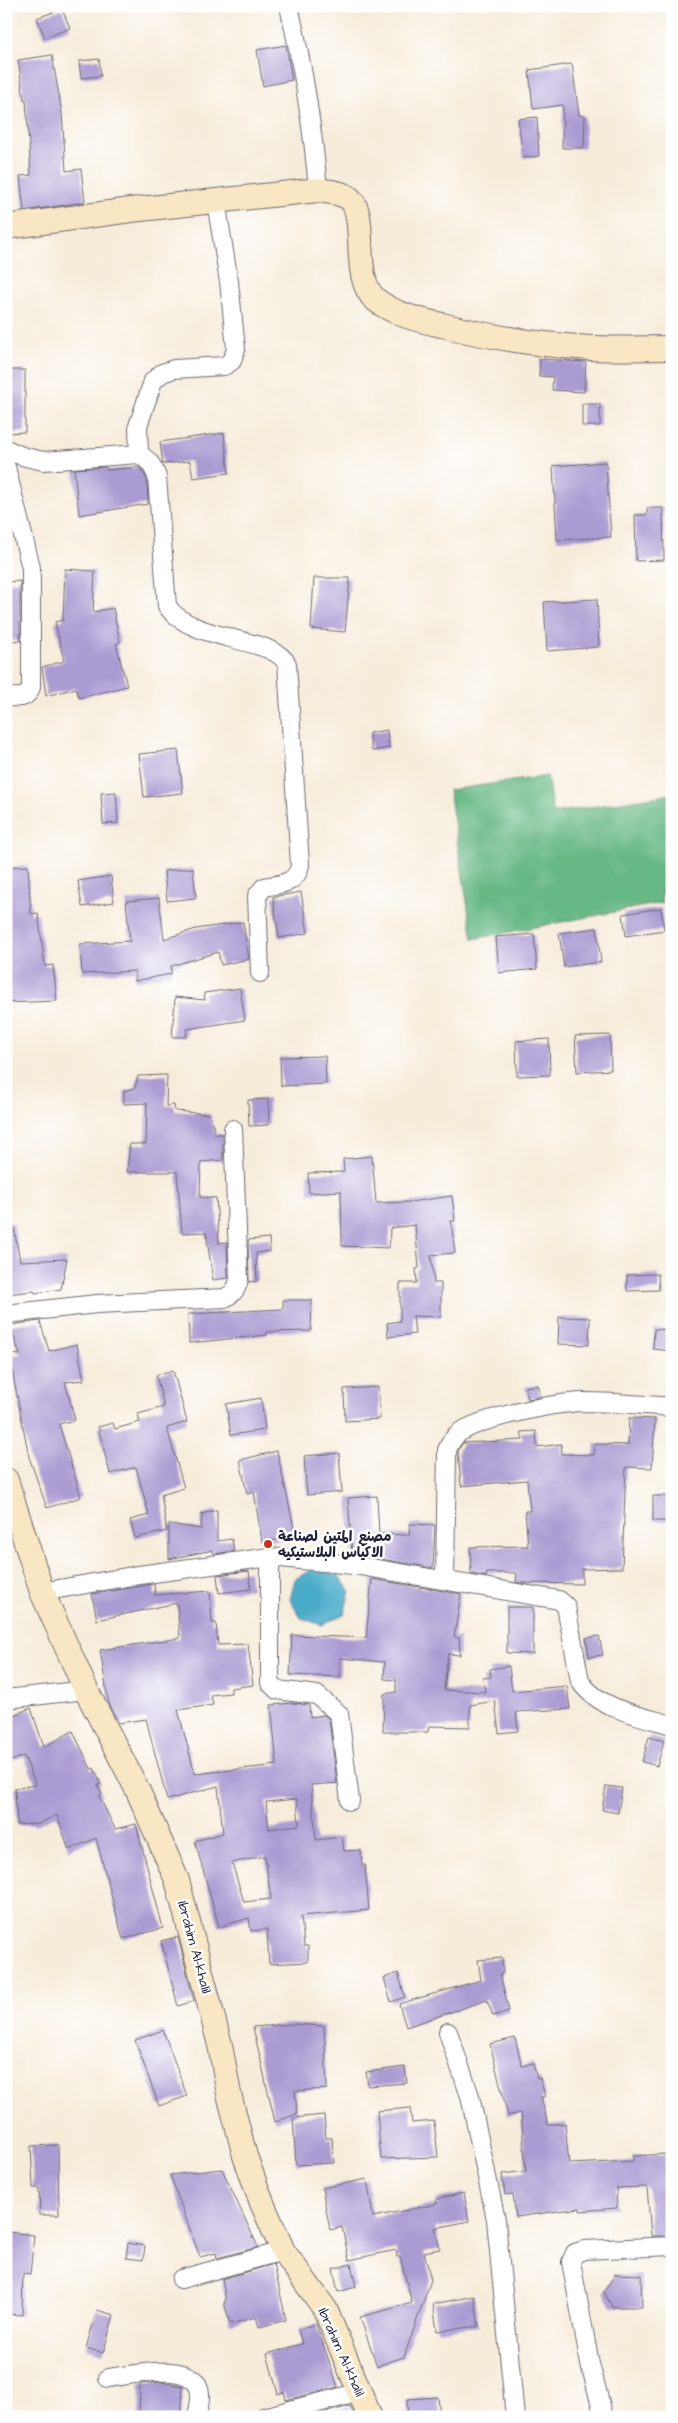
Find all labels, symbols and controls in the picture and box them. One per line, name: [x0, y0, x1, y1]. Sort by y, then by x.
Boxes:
place label: مصنع المتين لصناعة الاكياس البلاستيكيه: [278, 1527, 391, 1563]
marker: مصنع المتين لصناعة الاكياس البلاستيكيه: [262, 1538, 274, 1550]
street label: Ibrahim Al-khalil: [172, 1899, 216, 1996]
street label: Ibrahim Al-khalil: [313, 2305, 370, 2400]

